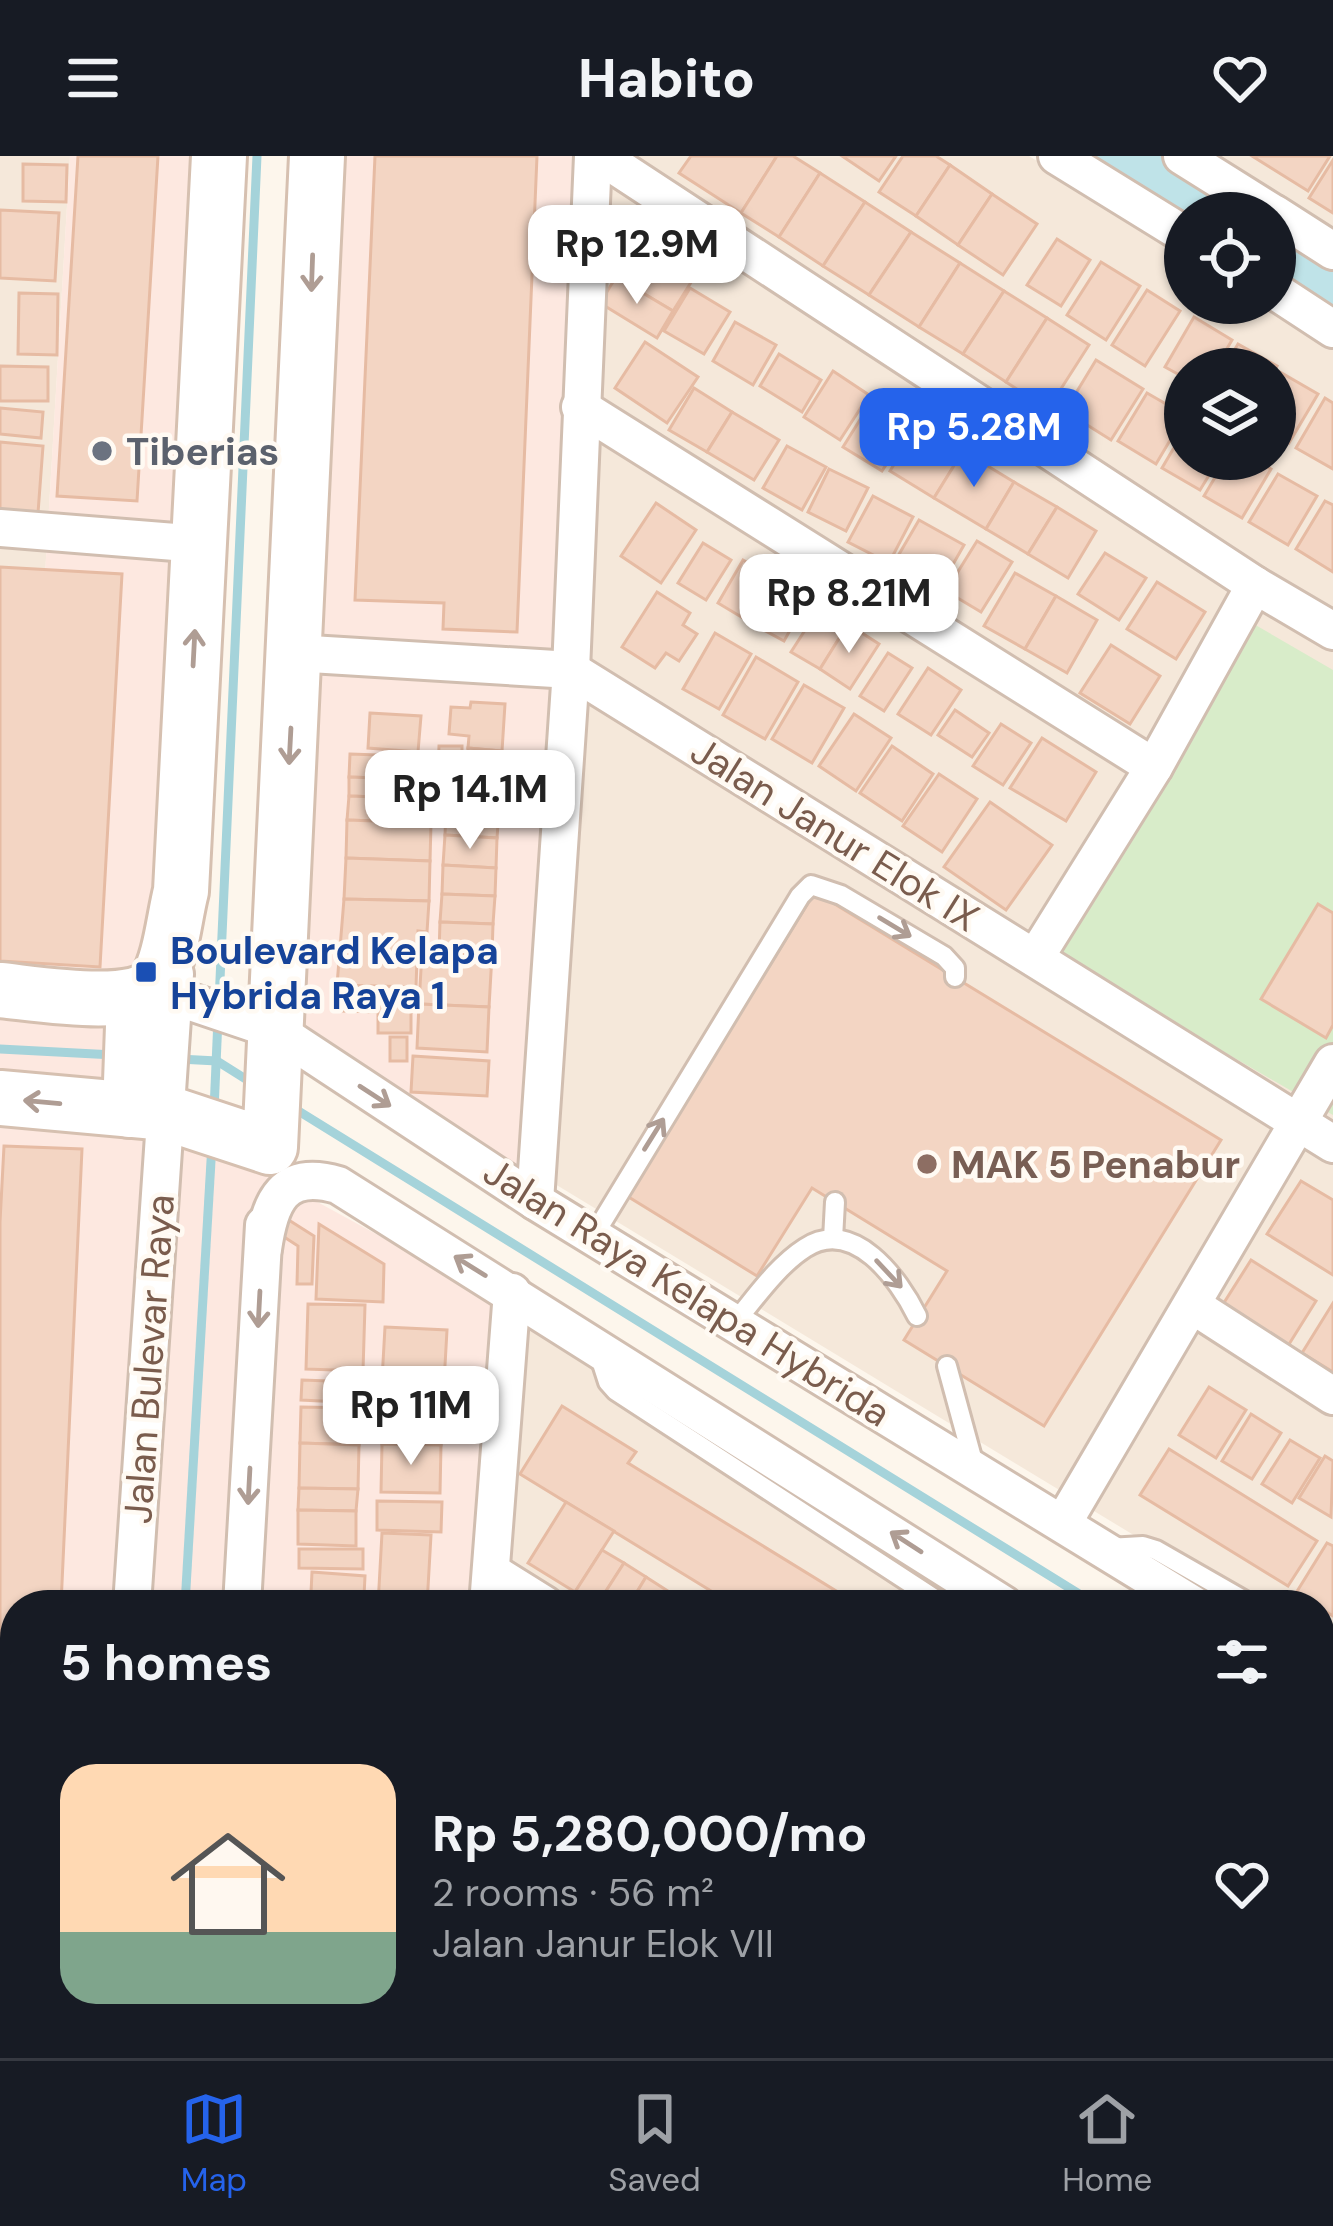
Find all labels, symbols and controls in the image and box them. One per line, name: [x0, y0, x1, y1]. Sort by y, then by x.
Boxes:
text: Habito: [578, 43, 755, 114]
icon: menu: [60, 45, 126, 111]
icon: heart: [1207, 45, 1273, 111]
map controls: [1164, 192, 1296, 480]
button: locate: [1164, 192, 1296, 324]
pin: Rp 12.9M: [513, 205, 761, 307]
text: Rp 12.9M: [555, 218, 719, 269]
one-way arrow: [301, 253, 324, 292]
button: layers: [1164, 348, 1296, 480]
pin: Rp 5.28M: [850, 388, 1098, 490]
text: Rp 5.28M: [887, 401, 1061, 452]
place label: Tiberias: [126, 426, 279, 477]
marker: Tiberias: [89, 438, 115, 464]
pin: Rp 8.21M: [725, 554, 973, 656]
text: Rp 8.21M: [766, 567, 932, 618]
one-way arrow: [183, 629, 206, 668]
street label: Jalan Janur Elok IX: [681, 725, 989, 943]
one-way arrow: [278, 726, 301, 765]
pin: Rp 14.1M: [346, 750, 594, 852]
text: Rp 14.1M: [392, 763, 548, 814]
one-way arrow: [877, 915, 911, 939]
place label: Boulevard Kelapa Hybrida Raya 1: [170, 925, 499, 1021]
marker: Boulevard Kelapa Hybrida Raya 1: [133, 959, 159, 985]
one-way arrow: [357, 1083, 391, 1108]
one-way arrow: [23, 1090, 62, 1113]
one-way arrow: [642, 1117, 666, 1151]
place label: MAK 5 Penabur: [951, 1139, 1240, 1190]
street label: Jalan Raya Kelapa Hybrida: [474, 1146, 900, 1438]
marker: MAK 5 Penabur: [914, 1151, 940, 1177]
street label: Jalan Bulevar Raya: [112, 1193, 186, 1525]
one-way arrow: [454, 1254, 488, 1278]
one-way arrow: [875, 1259, 903, 1288]
one-way arrow: [247, 1289, 270, 1328]
pin: Rp 11M: [313, 1366, 509, 1468]
text: Rp 11M: [350, 1379, 472, 1430]
one-way arrow: [237, 1466, 260, 1505]
one-way arrow: [889, 1530, 923, 1554]
text: 5 homes: [60, 1629, 272, 1696]
icon: filters: [1209, 1629, 1275, 1695]
text: Rp 5,280,000/mo: [432, 1800, 868, 1867]
icon: home: [156, 1812, 300, 1956]
icon: heart: [1209, 1851, 1275, 1917]
text: 2 rooms · 56 m²: [432, 1867, 714, 1918]
text: Jalan Janur Elok VII: [432, 1918, 774, 1969]
tab: Map: [181, 2086, 247, 2201]
tab: Saved: [608, 2086, 701, 2201]
tab: Home: [1062, 2086, 1152, 2201]

